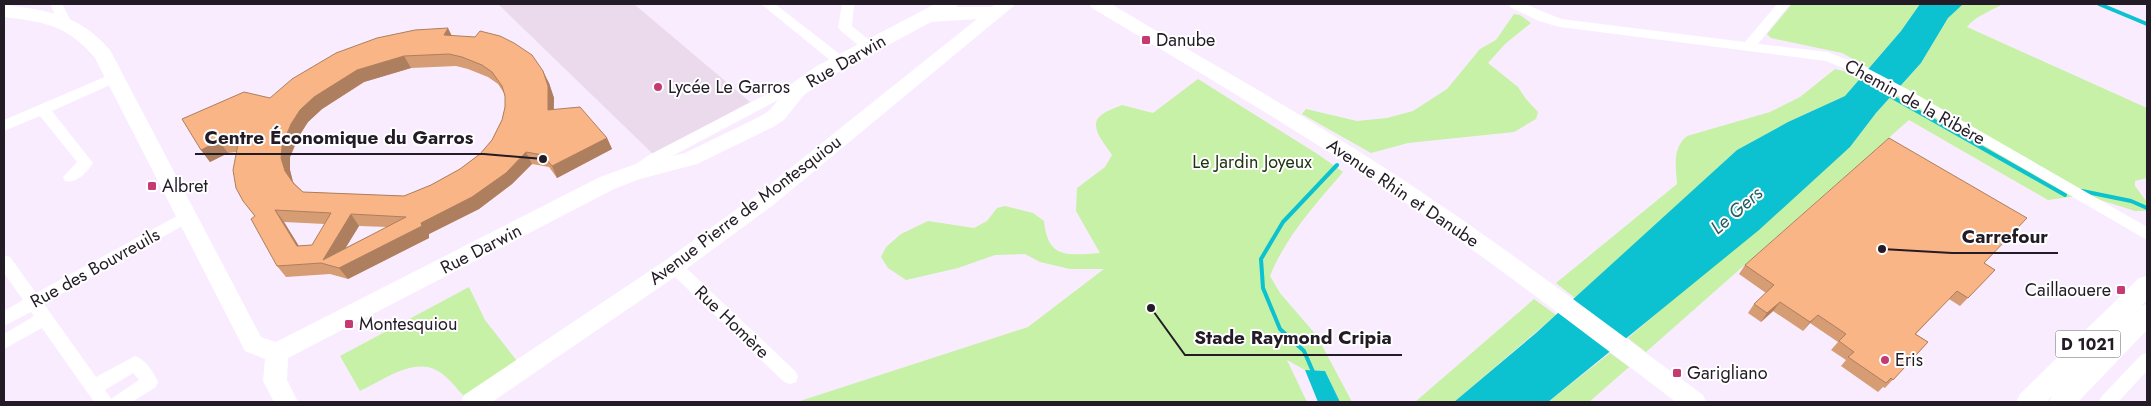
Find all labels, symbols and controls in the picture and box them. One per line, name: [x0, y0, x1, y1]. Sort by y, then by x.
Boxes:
place label: Danube: [1156, 27, 1215, 53]
street label: Rue Darwin: [801, 28, 891, 94]
marker: Danube: [1140, 34, 1152, 46]
street label: Chemin de la Ribère: [1840, 53, 1990, 151]
place label: Lycée Le Garros: [668, 74, 790, 100]
marker: Lycée Le Garros: [652, 81, 664, 93]
callout: Centre Économique du Garros: [195, 120, 484, 154]
text: Centre Économique du Garros: [205, 124, 474, 151]
street label: Avenue Pierre de Montesquiou: [643, 129, 847, 291]
street label: Avenue Rhin et Danube: [1322, 132, 1484, 254]
park label: Le Jardin Joyeux: [1192, 149, 1312, 175]
place label: Albret: [162, 173, 208, 199]
marker: Albret: [146, 180, 158, 192]
water label: Le Gers: [1704, 180, 1769, 241]
street label: Rue Darwin: [436, 217, 526, 281]
callout: Carrefour: [1952, 219, 2058, 253]
street label: Rue des Bouvreuils: [26, 222, 164, 314]
text: Carrefour: [1962, 223, 2048, 250]
place label: Caillaouere: [2025, 277, 2111, 303]
street label: Rue Homère: [689, 280, 775, 364]
marker: Caillaouere: [2115, 284, 2127, 296]
place label: Montesquiou: [359, 311, 457, 337]
marker: Montesquiou: [343, 318, 355, 330]
callout: Stade Raymond Cripia: [1185, 321, 1402, 355]
text: Stade Raymond Cripia: [1194, 324, 1392, 351]
road number: D 1021: [2056, 330, 2120, 358]
place label: Eris: [1895, 347, 1923, 373]
marker: Eris: [1879, 354, 1891, 366]
place label: Garigliano: [1687, 360, 1768, 386]
marker: Garigliano: [1671, 367, 1683, 379]

